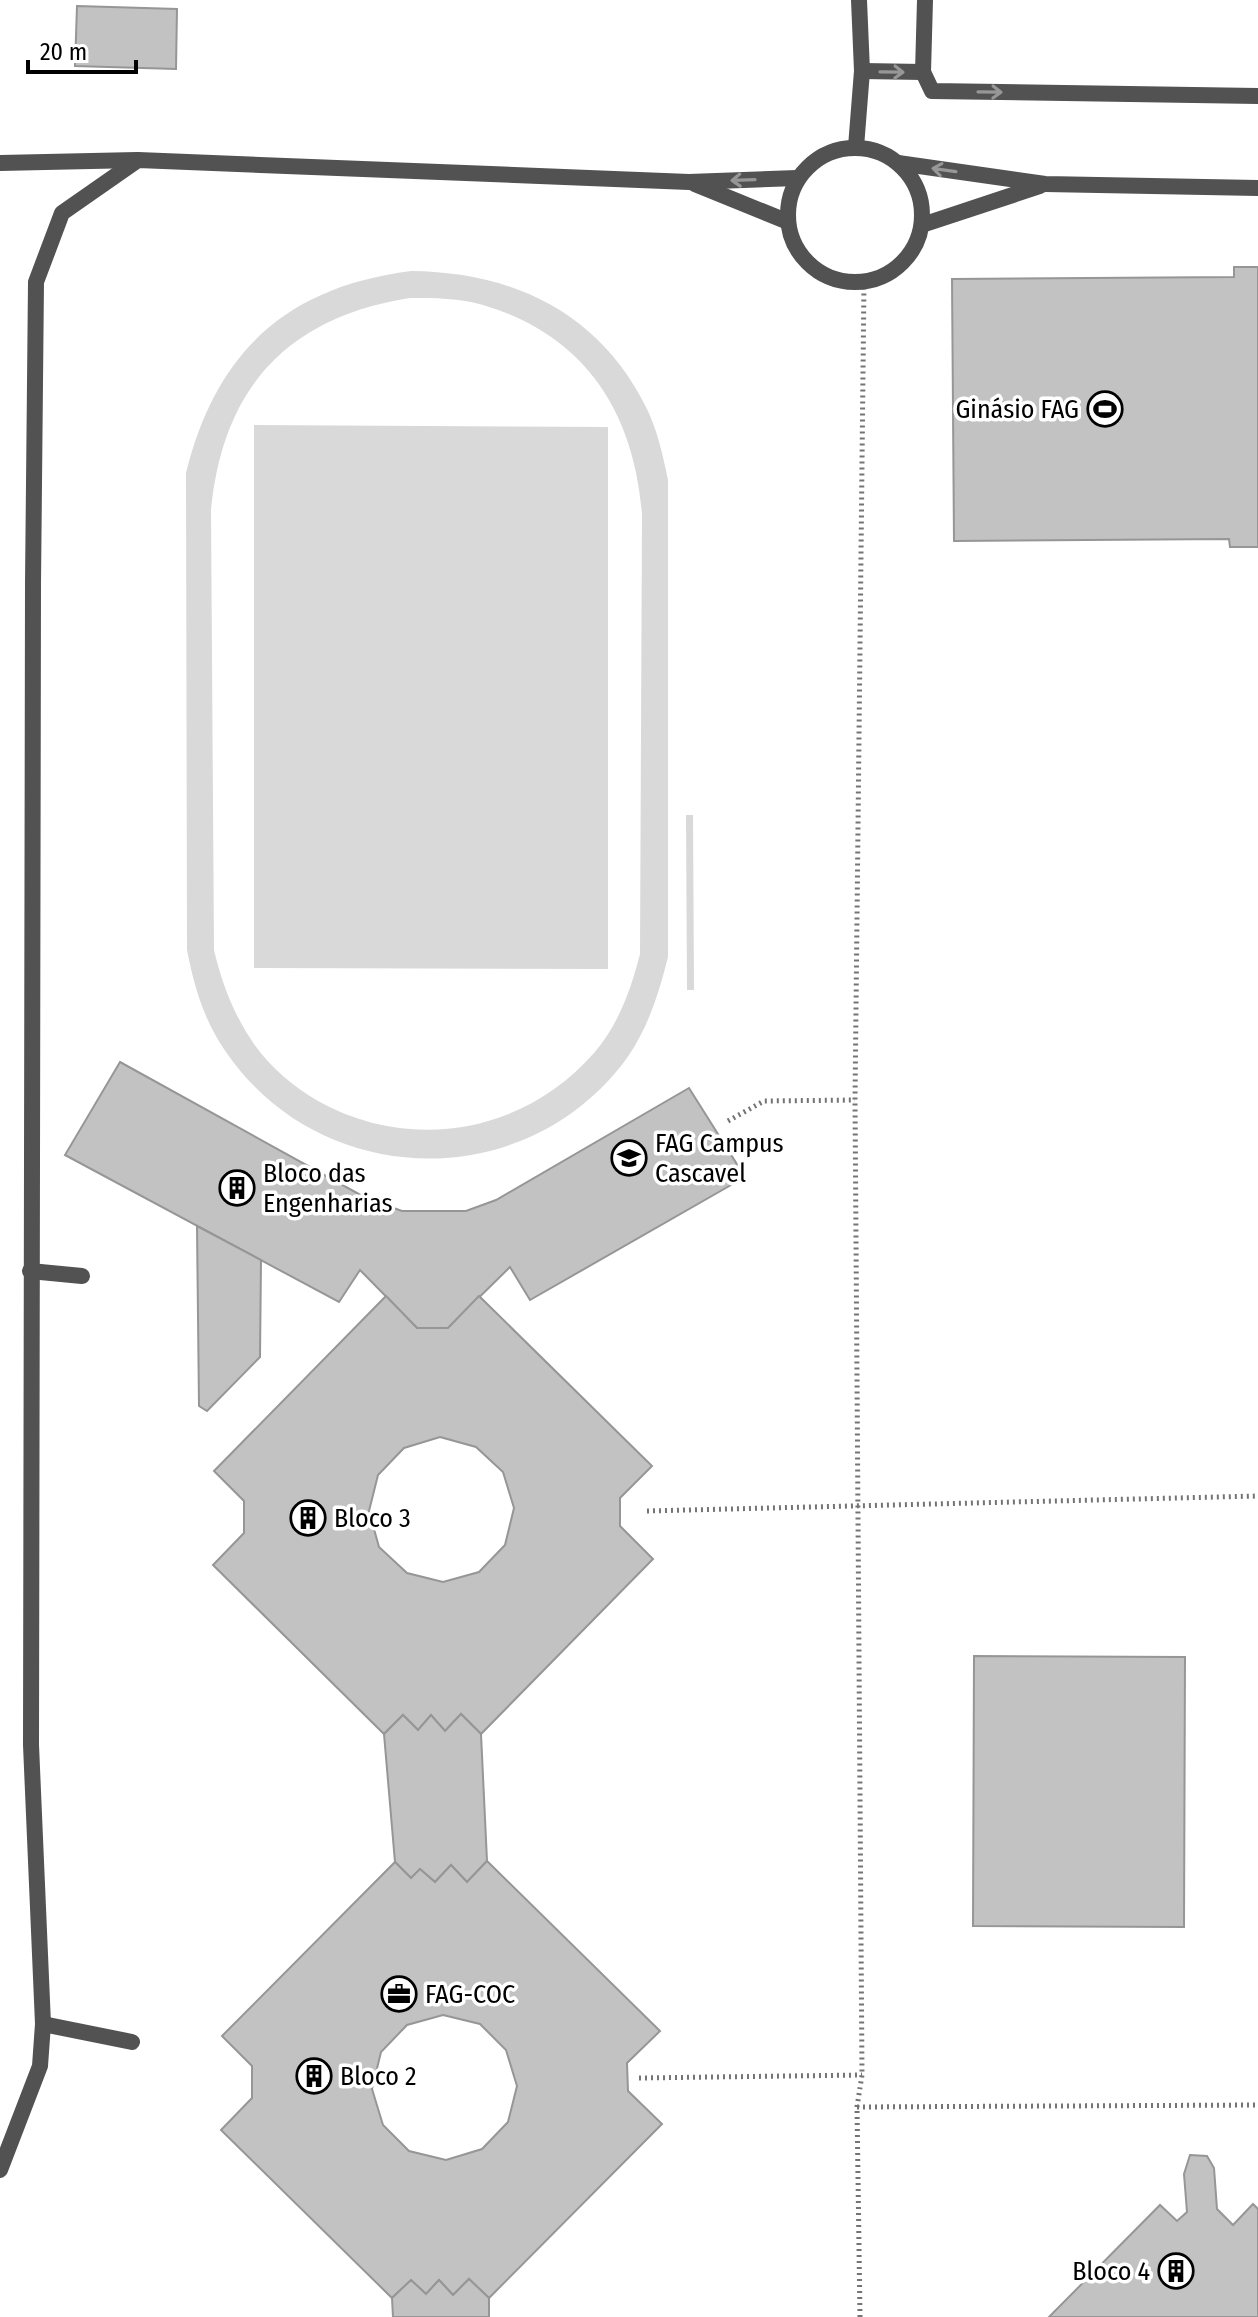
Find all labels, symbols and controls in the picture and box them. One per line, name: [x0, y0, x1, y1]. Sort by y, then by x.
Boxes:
scale bar: [28, 24, 136, 74]
text: 20 m: [40, 38, 87, 66]
one-way arrow: [878, 64, 905, 79]
one-way arrow: [976, 84, 1003, 100]
one-way arrow: [932, 162, 957, 177]
one-way arrow: [730, 173, 757, 188]
sports icon: Ginásio FAG: [1086, 390, 1124, 428]
place label: Ginásio FAG: [955, 394, 1079, 425]
place label: FAG Campus Cascavel: [655, 1128, 784, 1189]
school or university icon: FAG Campus Cascavel: [610, 1139, 648, 1177]
place label: Bloco das Engenharias: [263, 1158, 393, 1219]
building icon: Bloco das Engenharias: [218, 1169, 256, 1207]
building icon: Bloco 3: [289, 1499, 327, 1537]
place label: Bloco 3: [334, 1503, 411, 1534]
office icon: FAG-COC: [380, 1975, 418, 2013]
place label: FAG-COC: [425, 1979, 515, 2010]
building icon: Bloco 2: [295, 2057, 333, 2095]
place label: Bloco 2: [340, 2061, 417, 2092]
building icon: Bloco 4: [1157, 2252, 1195, 2290]
place label: Bloco 4: [1072, 2256, 1150, 2287]

